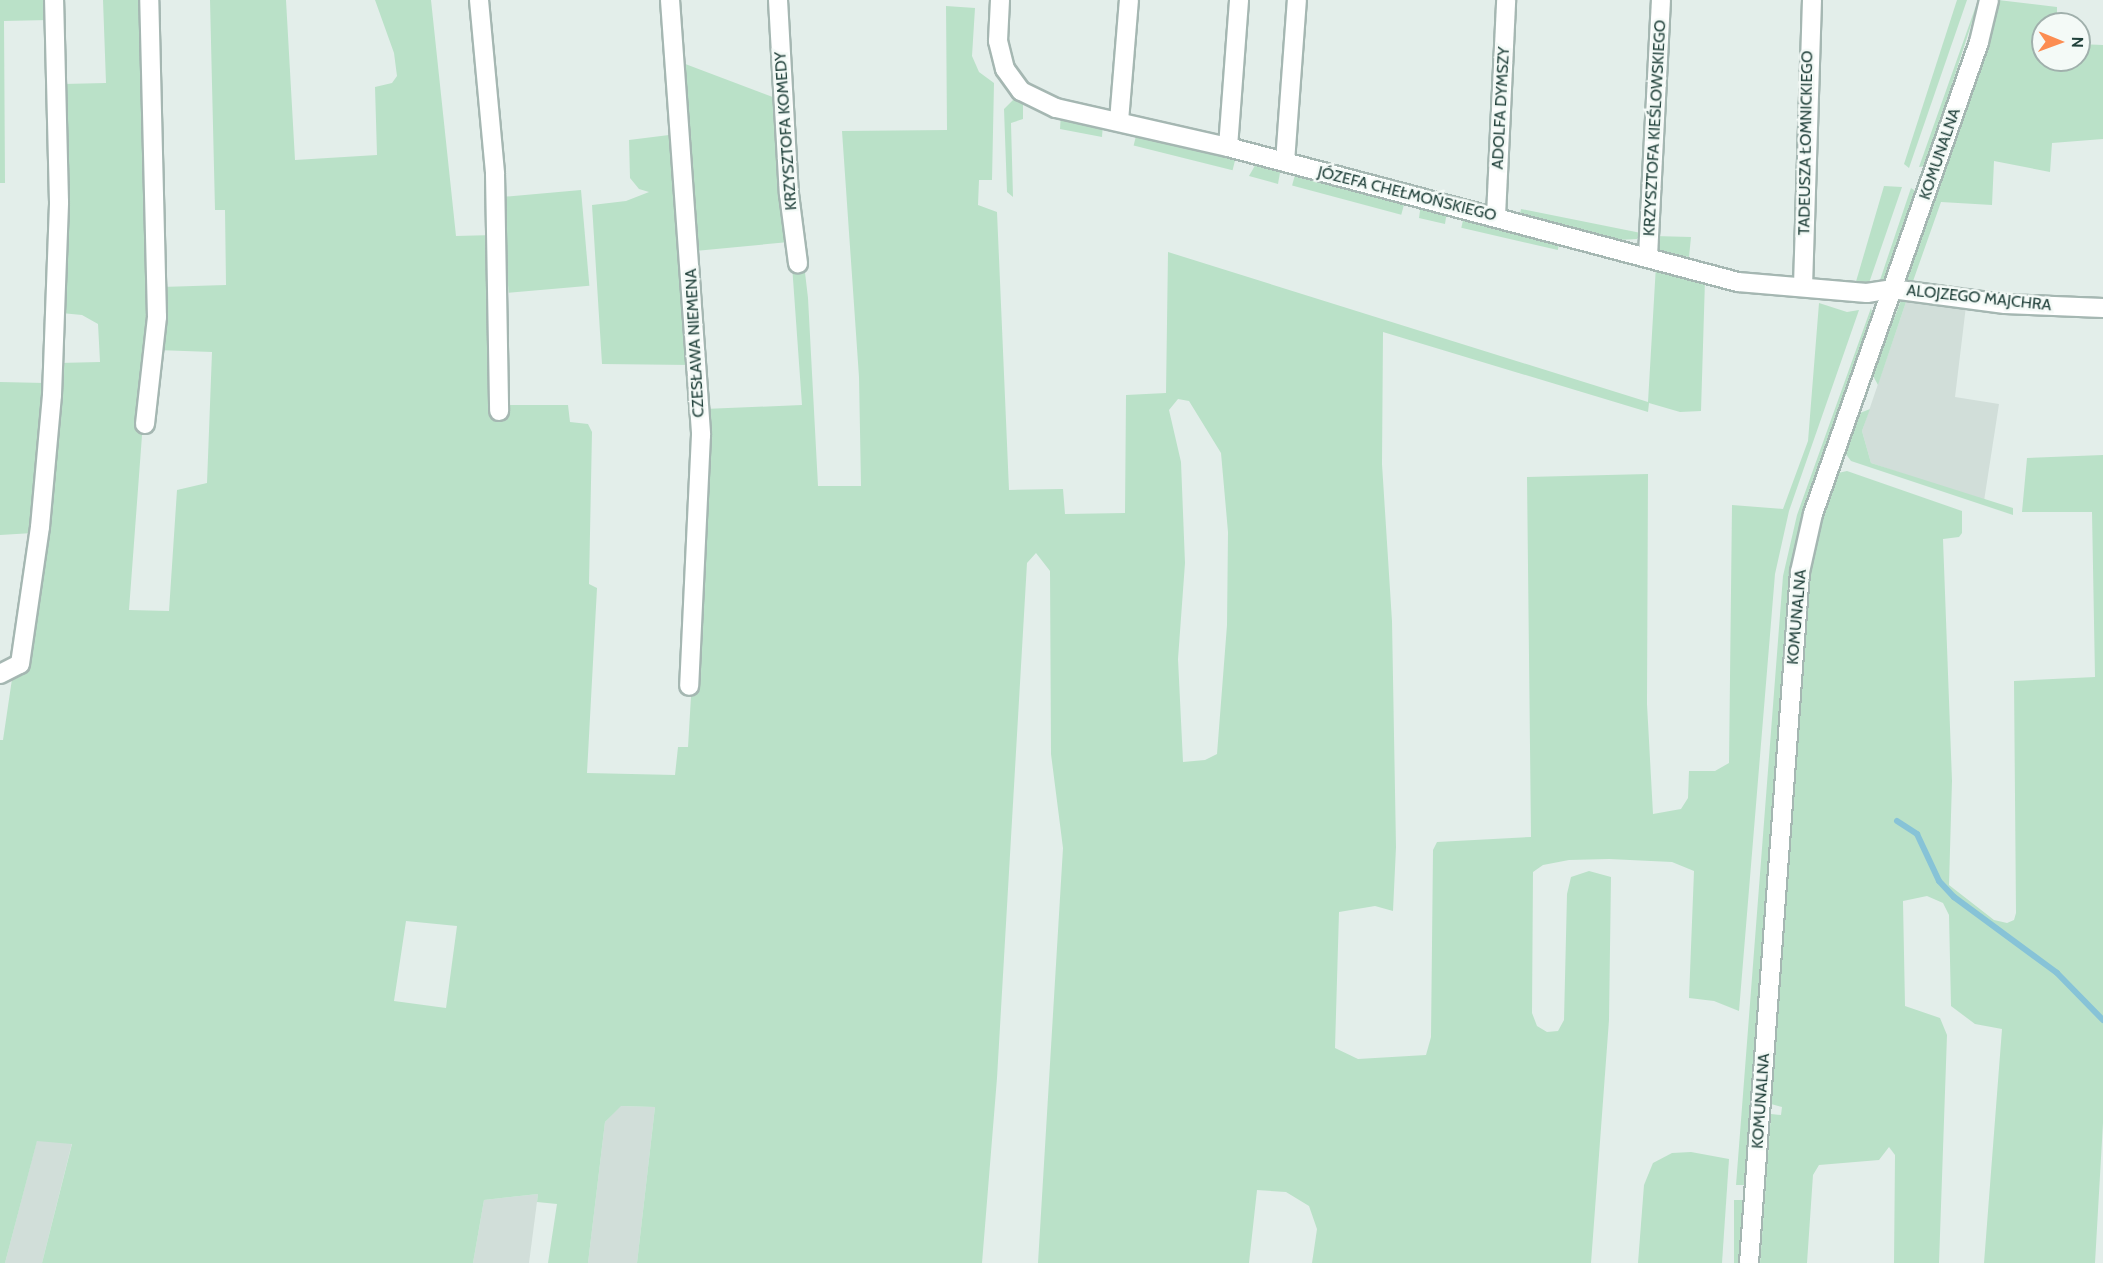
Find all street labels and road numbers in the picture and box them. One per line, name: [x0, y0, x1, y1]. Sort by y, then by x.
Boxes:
street label: KRZYSZTOFA KIEŚLOWSKIEGO: [1640, 19, 1670, 237]
street label: ADOLFA DYMSZY: [1488, 46, 1514, 170]
street label: KRZYSZTOFA KOMEDY: [771, 51, 801, 211]
street label: TADEUSZA ŁOMNICKIEGO: [1795, 51, 1817, 235]
street label: KOMUNALNA: [1915, 106, 1965, 202]
street label: JÓZEFA CHEŁMOŃSKIEGO: [1316, 162, 1498, 226]
street label: CZESŁAWA NIEMENA: [682, 268, 708, 418]
street label: ALOJZEGO MAJCHRA: [1906, 281, 2052, 315]
street label: KOMUNALNA: [1783, 569, 1811, 665]
street label: KOMUNALNA: [1748, 1053, 1774, 1149]

